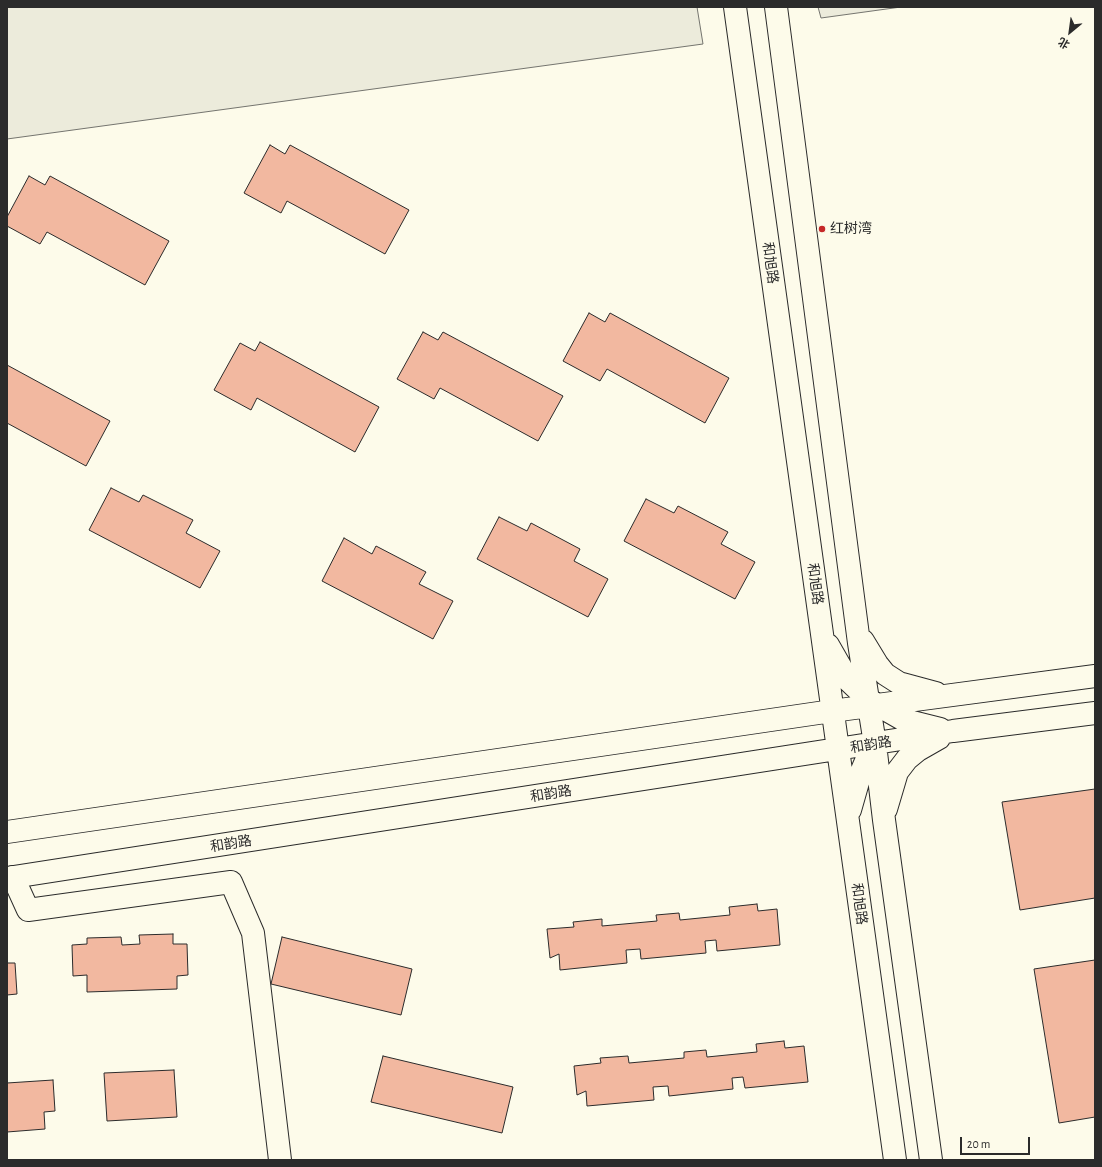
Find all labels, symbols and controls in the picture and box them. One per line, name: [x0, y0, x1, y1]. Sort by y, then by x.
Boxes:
north arrow: [1050, 12, 1090, 52]
text: 北: [1056, 35, 1071, 50]
place label: 红树湾: [830, 221, 872, 237]
marker: 红树湾: [817, 224, 827, 234]
street label: 和旭路: [759, 241, 781, 285]
street label: 和旭路: [804, 562, 826, 606]
street label: 和韵路: [849, 733, 893, 757]
street label: 和韵路: [529, 782, 573, 806]
street label: 和韵路: [209, 832, 253, 856]
street label: 和旭路: [848, 882, 870, 926]
scale bar: [962, 1129, 1032, 1155]
text: 20 m: [967, 1138, 990, 1150]

